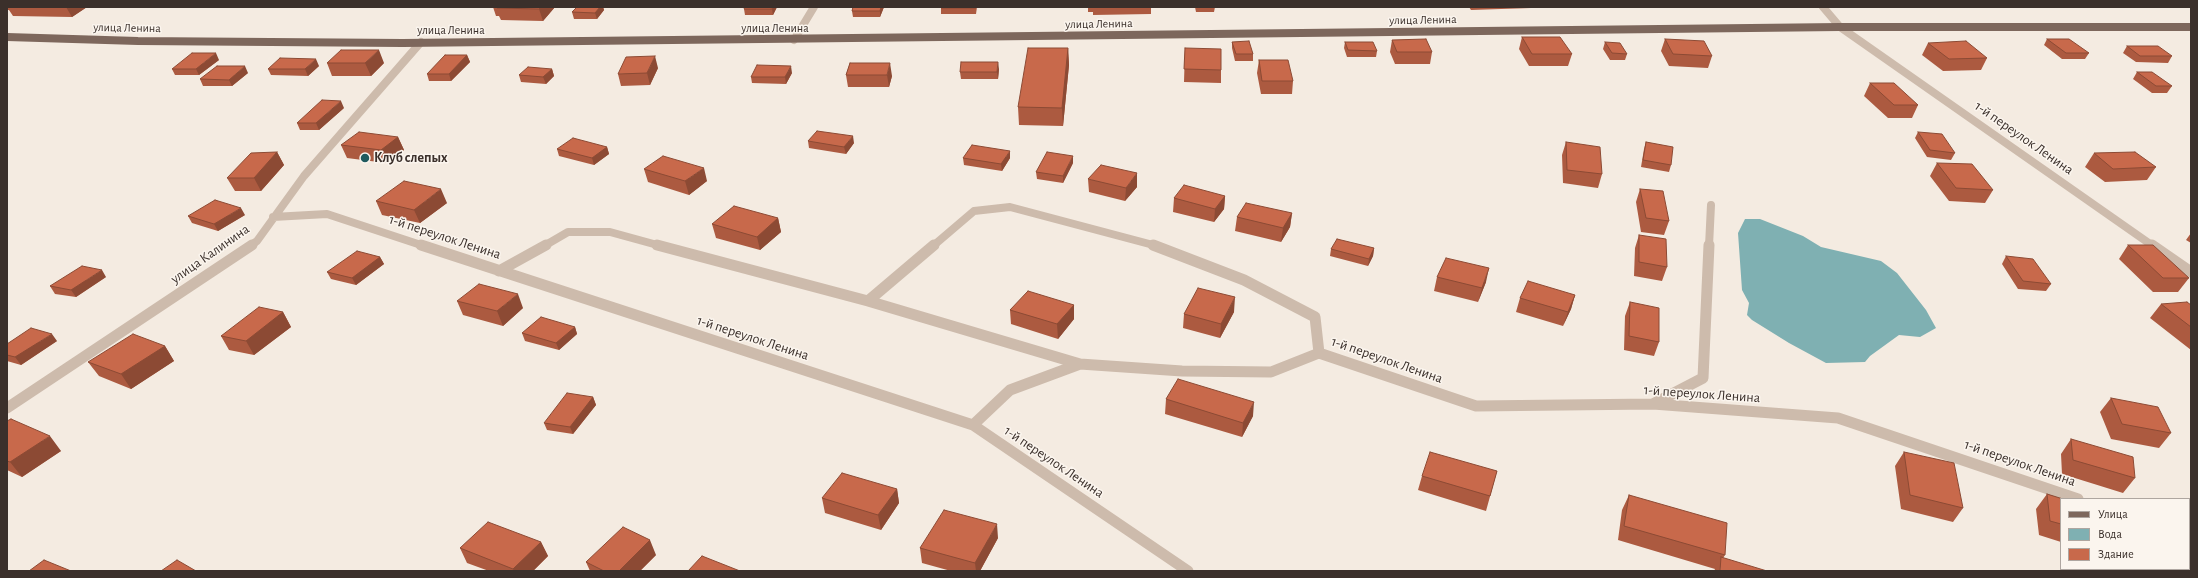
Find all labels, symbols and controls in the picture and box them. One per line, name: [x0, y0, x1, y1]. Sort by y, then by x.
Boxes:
street label: улица Ленина: [1389, 12, 1457, 28]
street label: улица Ленина: [1065, 16, 1133, 32]
street label: улица Ленина: [93, 20, 161, 36]
street label: улица Ленина: [741, 21, 809, 35]
street label: улица Ленина: [417, 23, 485, 37]
street label: 1-й переулок Ленина: [1971, 98, 2077, 178]
place label: Клуб слепых: [374, 150, 448, 166]
marker: Клуб слепых: [359, 152, 371, 164]
street label: 1-й переулок Ленина: [387, 211, 503, 263]
street label: улица Калинина: [167, 221, 253, 287]
street label: 1-й переулок Ленина: [695, 312, 811, 364]
street label: 1-й переулок Ленина: [1329, 333, 1445, 387]
street label: 1-й переулок Ленина: [1643, 382, 1761, 406]
street label: 1-й переулок Ленина: [1001, 422, 1107, 502]
street label: 1-й переулок Ленина: [1962, 436, 2078, 490]
legend: [2060, 498, 2190, 570]
text: Улица: [2098, 508, 2128, 520]
text: Вода: [2098, 528, 2122, 540]
text: Здание: [2098, 548, 2134, 560]

